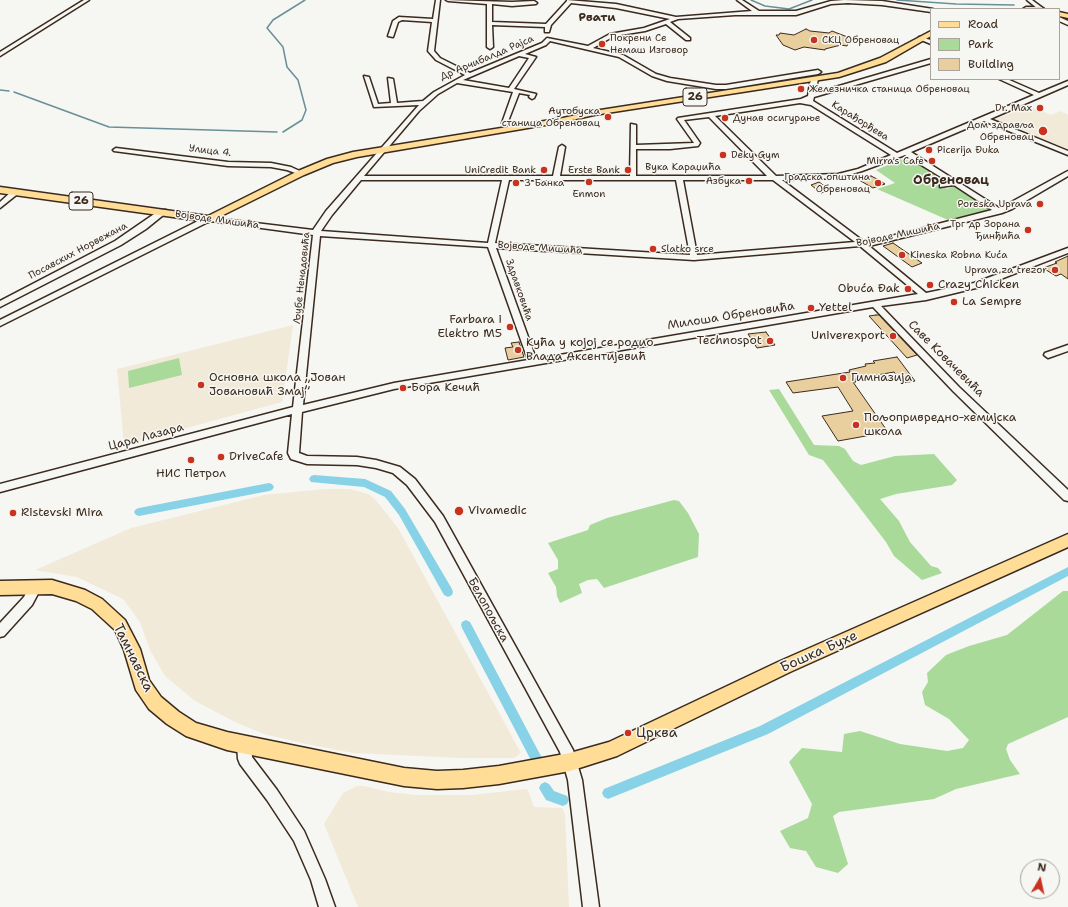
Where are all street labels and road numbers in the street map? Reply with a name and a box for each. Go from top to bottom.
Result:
street label: Др Арчибалда Рајса [438,33,536,83]
road number: 26 [683,88,707,106]
street label: Карађорђева [829,99,891,143]
street label: Улица 4. [188,142,232,160]
street label: Вука Караџића [645,161,721,173]
road number: 26 [69,192,93,210]
street label: Војводе Мишића [174,208,260,232]
street label: Посавских Норвежана [27,220,129,282]
street label: Војводе Мишића [855,220,941,250]
street label: Љубе Ненадовића [291,231,313,325]
street label: Војводе Мишића [497,239,583,257]
street label: Здравковића [503,257,535,323]
street label: Милоша Обреновића [666,299,796,333]
street label: Саве Ковачевића [905,318,987,400]
street label: Цара Лазара [107,420,185,454]
street label: Белопољска [464,575,512,645]
street label: Тамнавска [109,621,157,695]
street label: Бошка Бухе [778,627,860,677]

